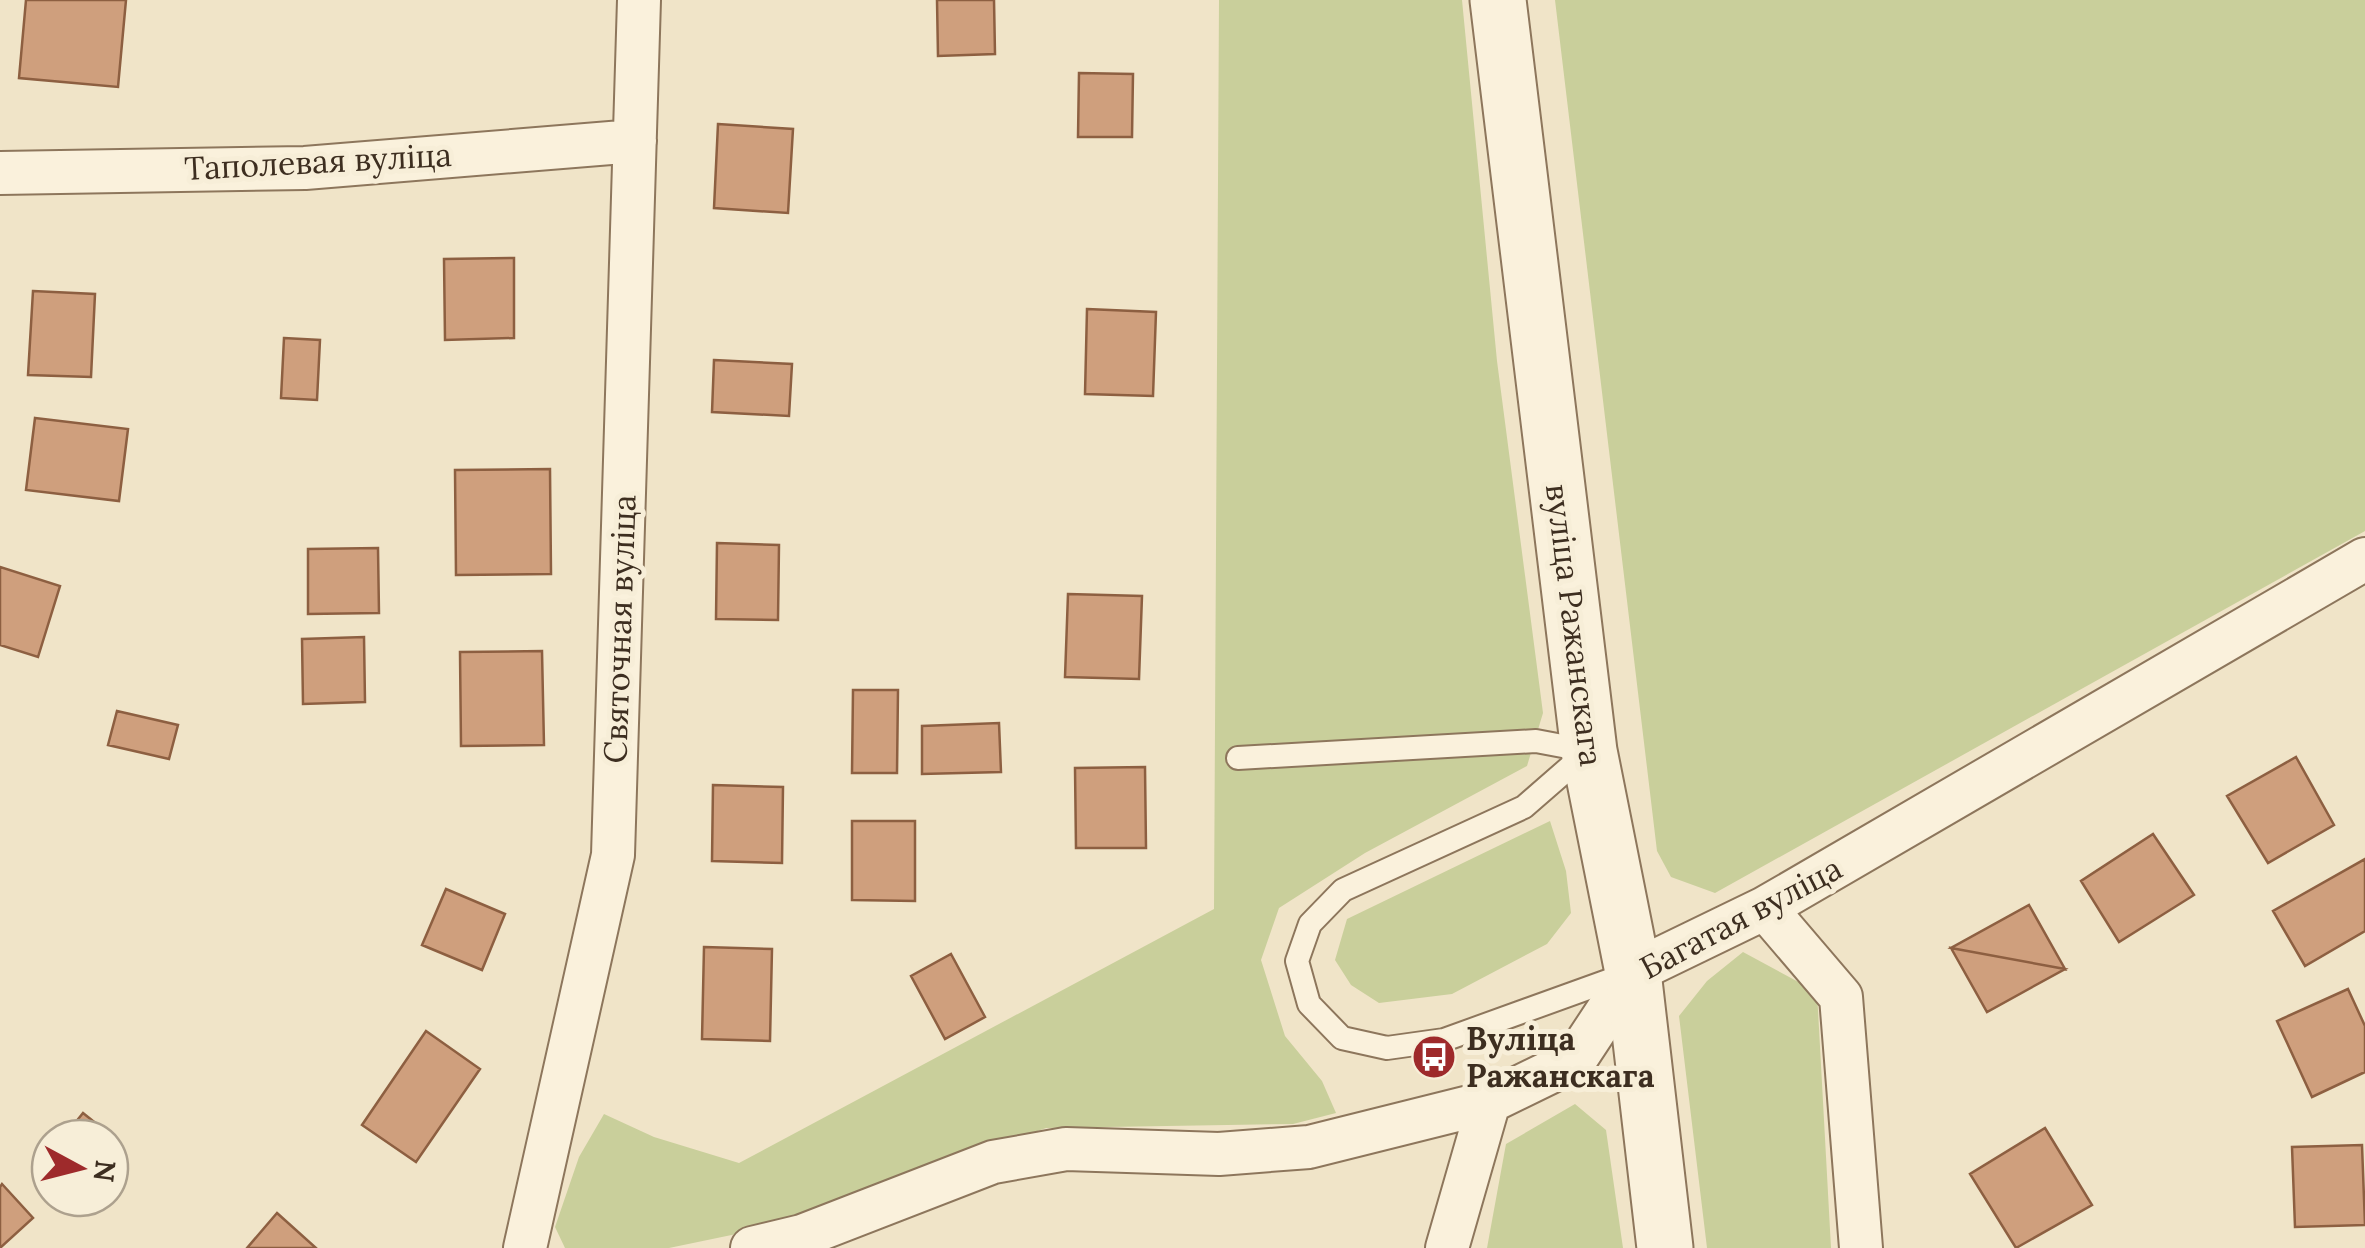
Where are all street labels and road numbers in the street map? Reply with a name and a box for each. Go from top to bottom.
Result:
street label: Таполевая вуліца [183,134,453,189]
street label: вуліца Ражанскага [1537,481,1612,769]
street label: Святочная вуліца [594,494,645,764]
street label: Багатая вуліца [1633,847,1849,988]

